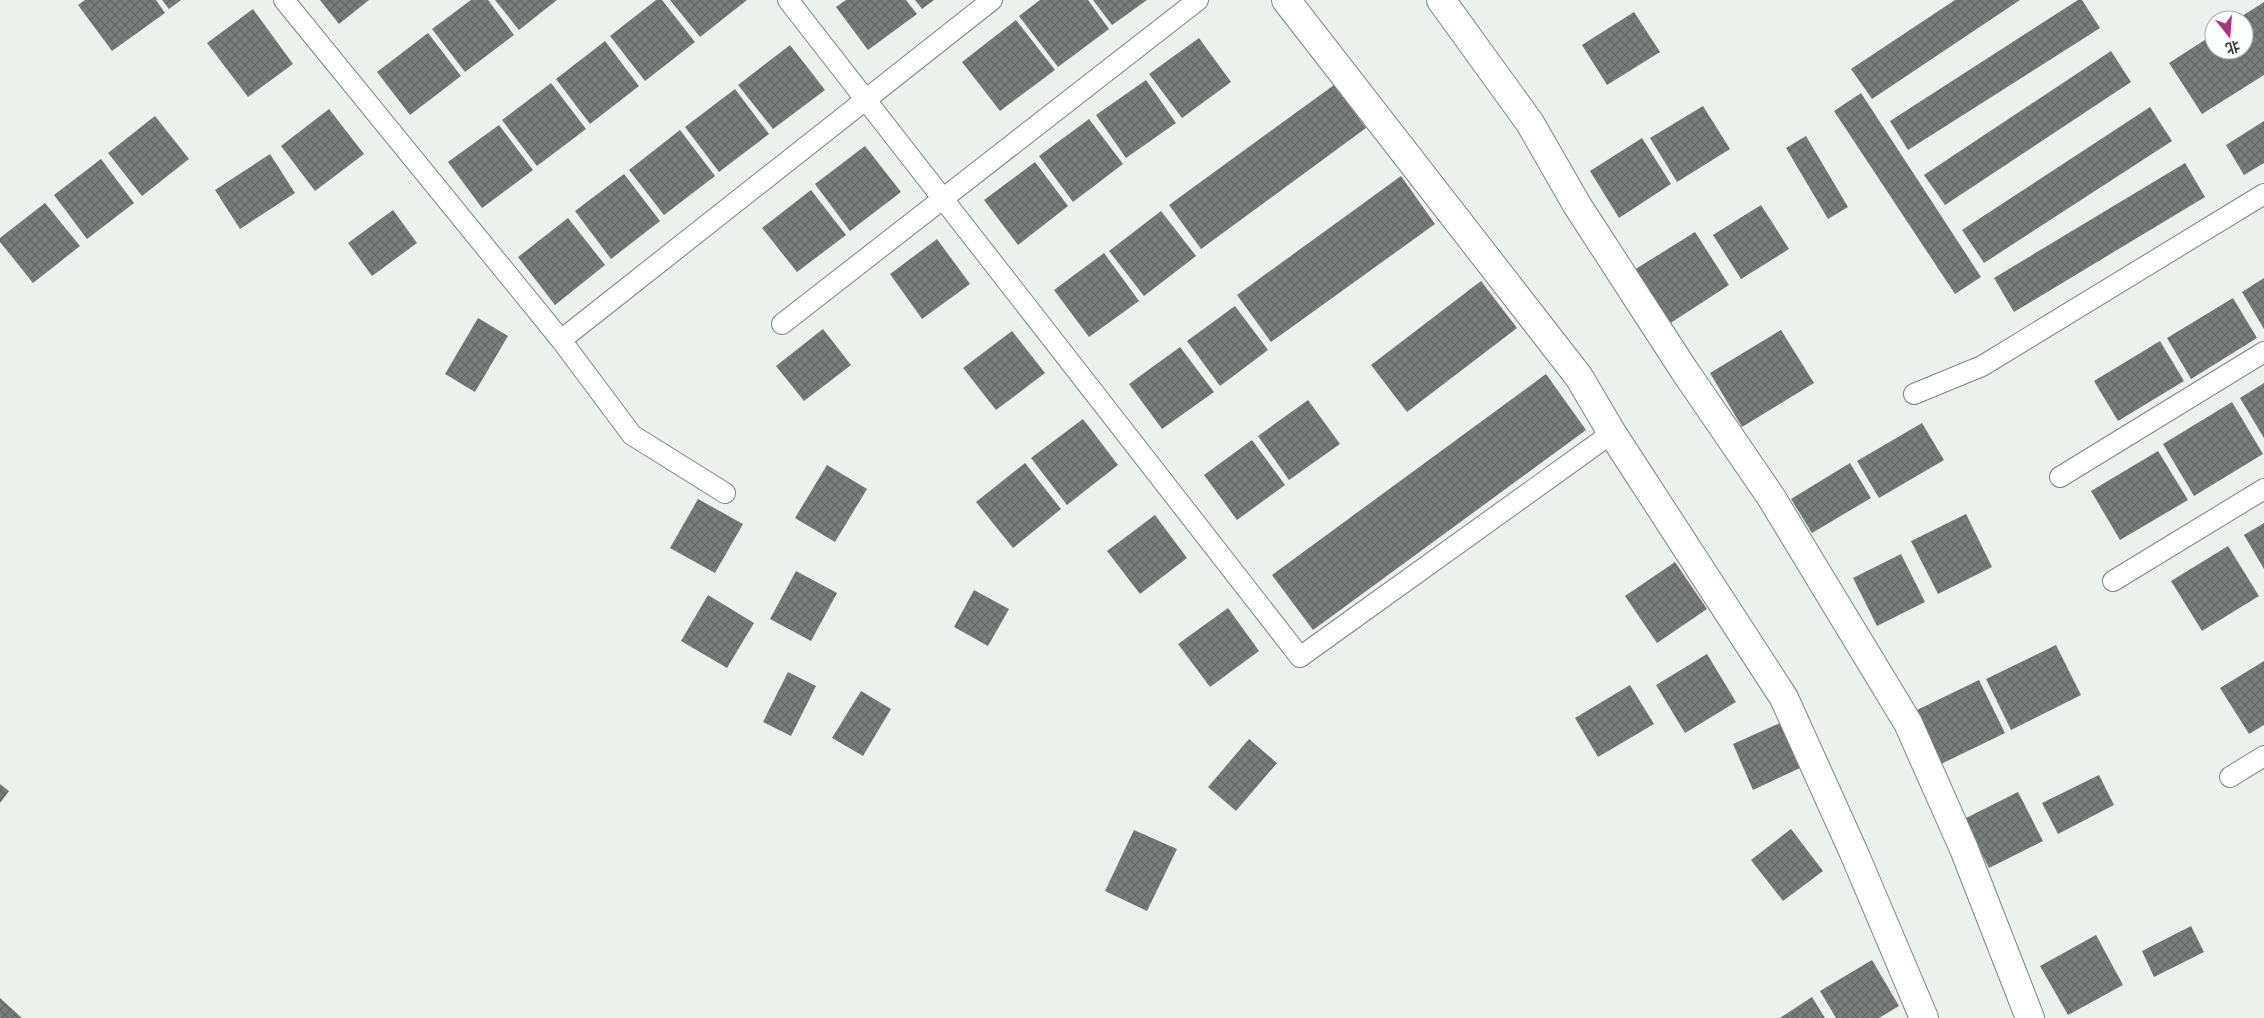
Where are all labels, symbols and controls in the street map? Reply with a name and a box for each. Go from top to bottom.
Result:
north arrow [2204,10,2254,60]
text: 北 [2224,38,2242,58]

